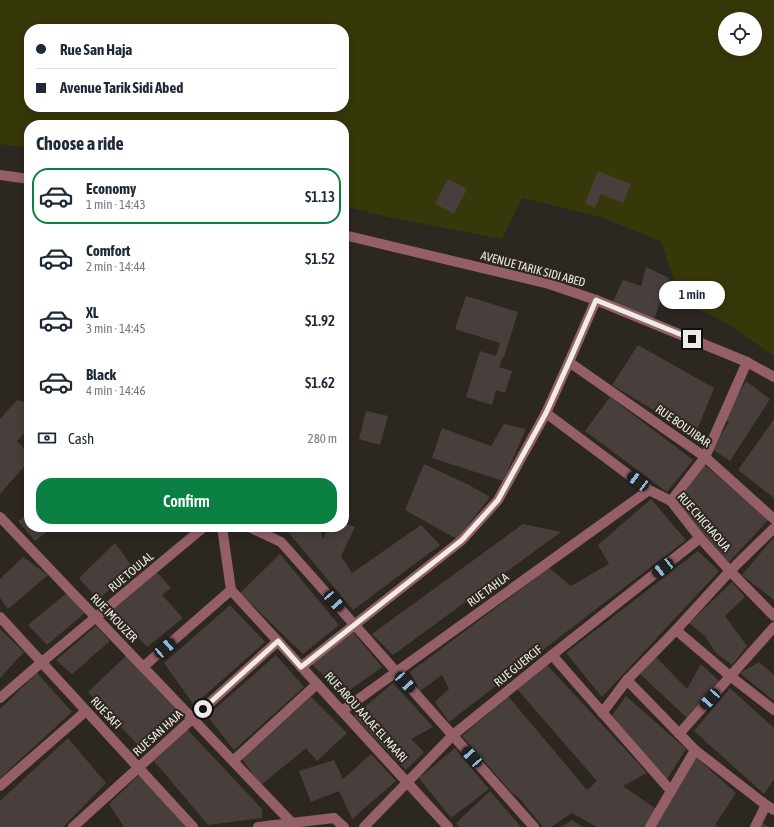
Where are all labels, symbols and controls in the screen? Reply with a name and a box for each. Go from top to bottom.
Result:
map controls [718,12,762,56]
button: locate [718,12,762,56]
text: Rue San Haja [60,41,132,58]
text: Avenue Tarik Sidi Abed [60,79,183,96]
text: Choose a ride [36,133,124,154]
icon: car [38,178,74,214]
text: Economy [86,180,136,197]
text: $1.13 [305,188,335,205]
text: 1 min · 14:43 [86,197,146,212]
icon: car [38,240,74,276]
text: Comfort [86,242,130,259]
street label: AVENUE TARIK SIDI ABED [479,248,587,290]
text: $1.52 [305,250,335,267]
text: 2 min · 14:44 [86,259,146,274]
callout: 1 min [659,281,725,309]
text: 1 min [679,287,705,302]
icon: car [38,302,74,338]
text: XL [86,304,99,321]
text: $1.92 [305,312,335,329]
text: 3 min · 14:45 [86,321,146,336]
route end [683,330,701,348]
icon: car [38,364,74,400]
text: Black [86,366,116,383]
text: $1.62 [305,374,335,391]
text: 4 min · 14:46 [86,383,146,398]
street label: RUE BOUJIBAR [653,402,713,450]
icon: cash [36,427,58,449]
text: Cash [68,430,94,447]
text: 280 m [308,431,337,446]
car [625,469,651,493]
button: Confirm [36,478,337,524]
street label: RUE CHICHAOUA [675,490,733,554]
street label: RUE TOULAL [106,549,156,595]
car [650,556,676,580]
street label: RUE TAHLA [464,570,512,610]
car [322,588,346,614]
street label: RUE IMOUZER [88,591,140,645]
car [152,636,178,660]
street label: RUE GUERCIF [491,642,545,690]
street label: RUE ABOU AALAE EL MAARI [322,669,410,765]
car [393,669,417,695]
car [698,686,722,712]
street label: RUE SAFI [88,694,124,732]
route start [194,700,212,718]
street label: RUE SAN HAJA [130,707,186,759]
car [460,744,484,770]

